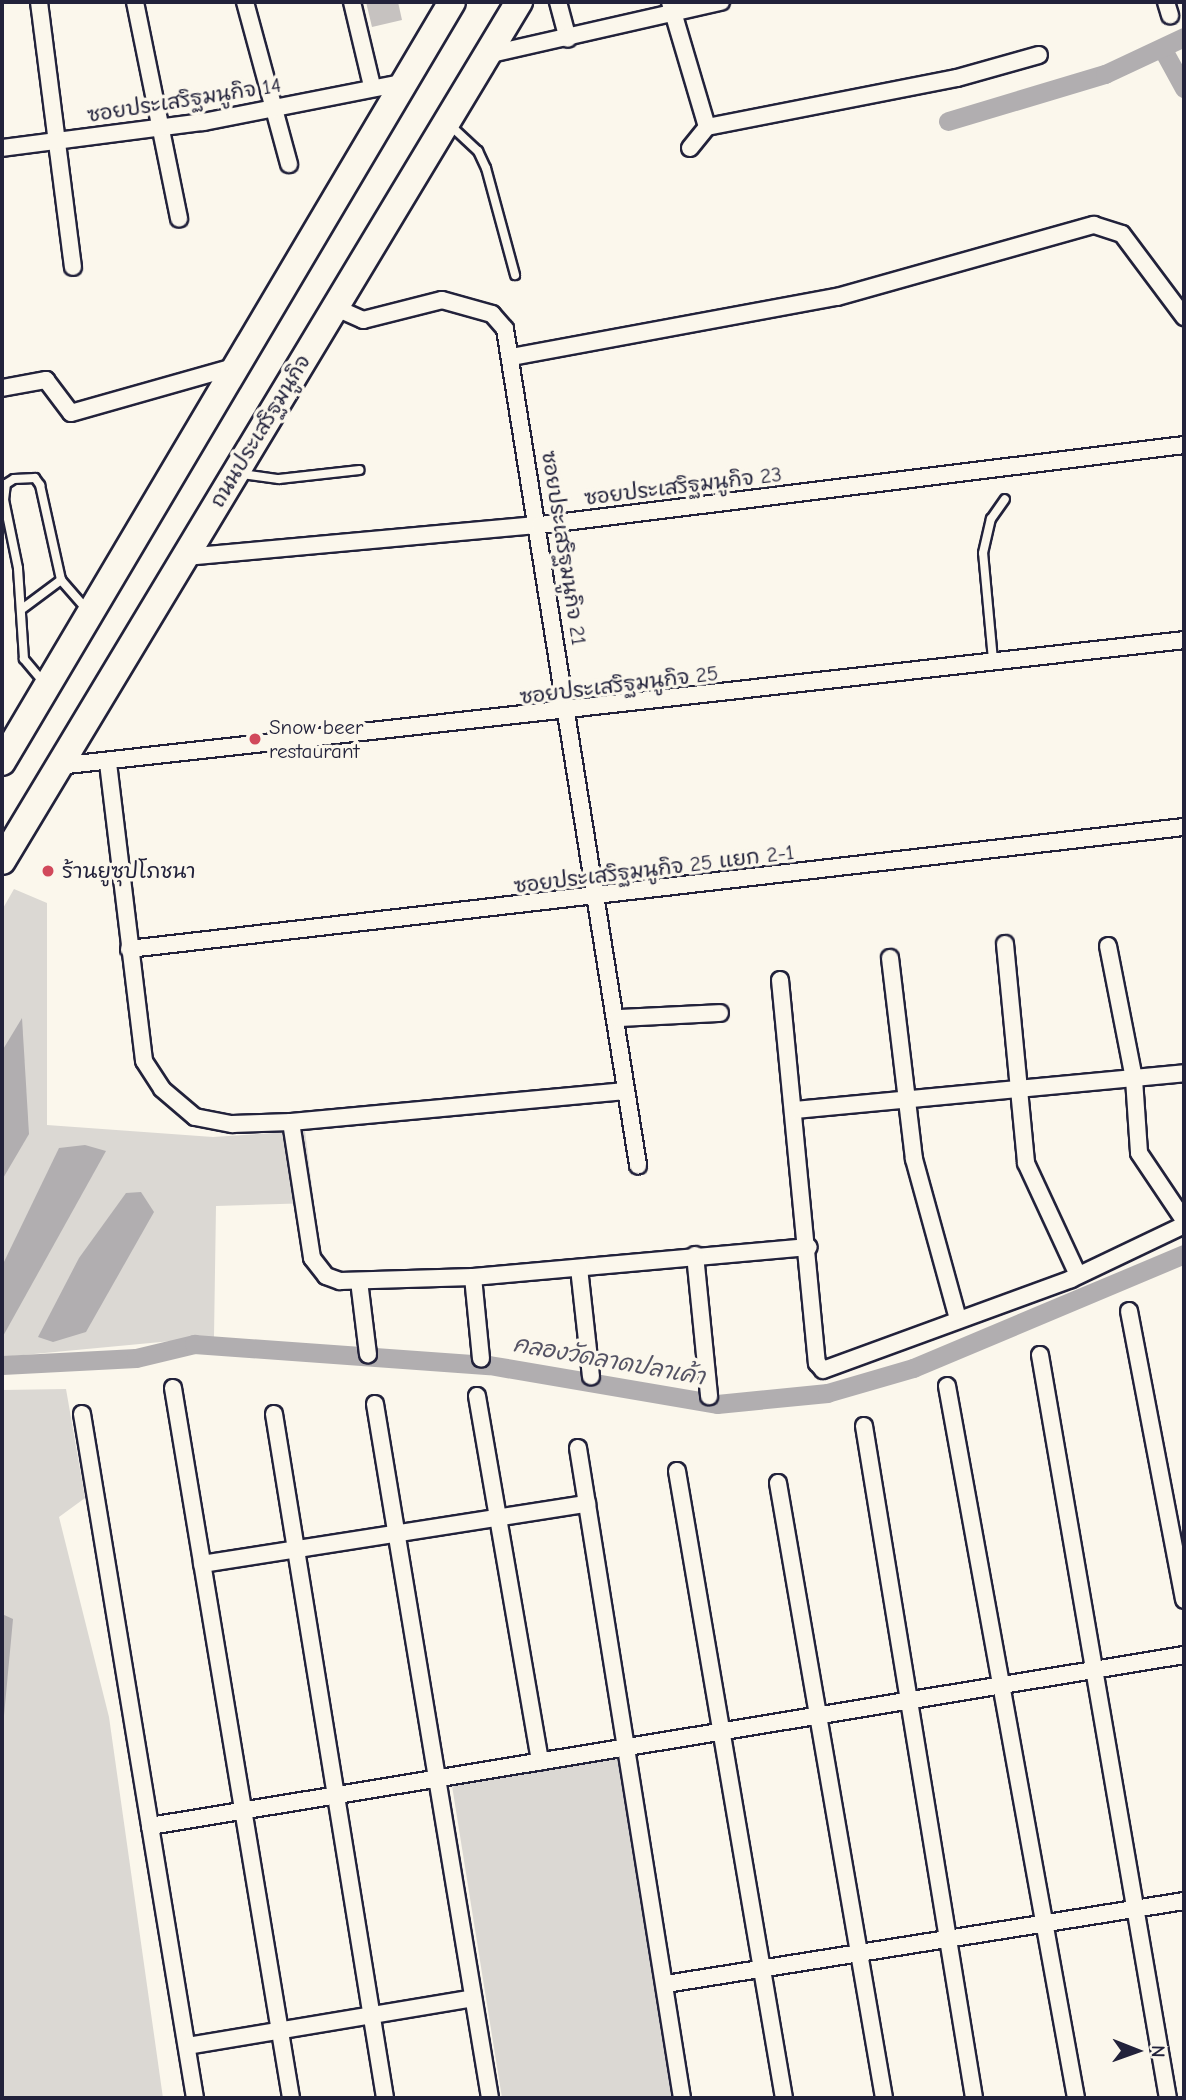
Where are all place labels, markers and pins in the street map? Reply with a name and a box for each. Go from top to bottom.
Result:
place label: Snow beer restaurant [269,714,363,764]
marker: Snow beer restaurant [247,731,263,747]
place label: ร้านยูซุปโภชนา [62,858,195,884]
marker: ร้านยูซุปโภชนา [40,863,56,879]

